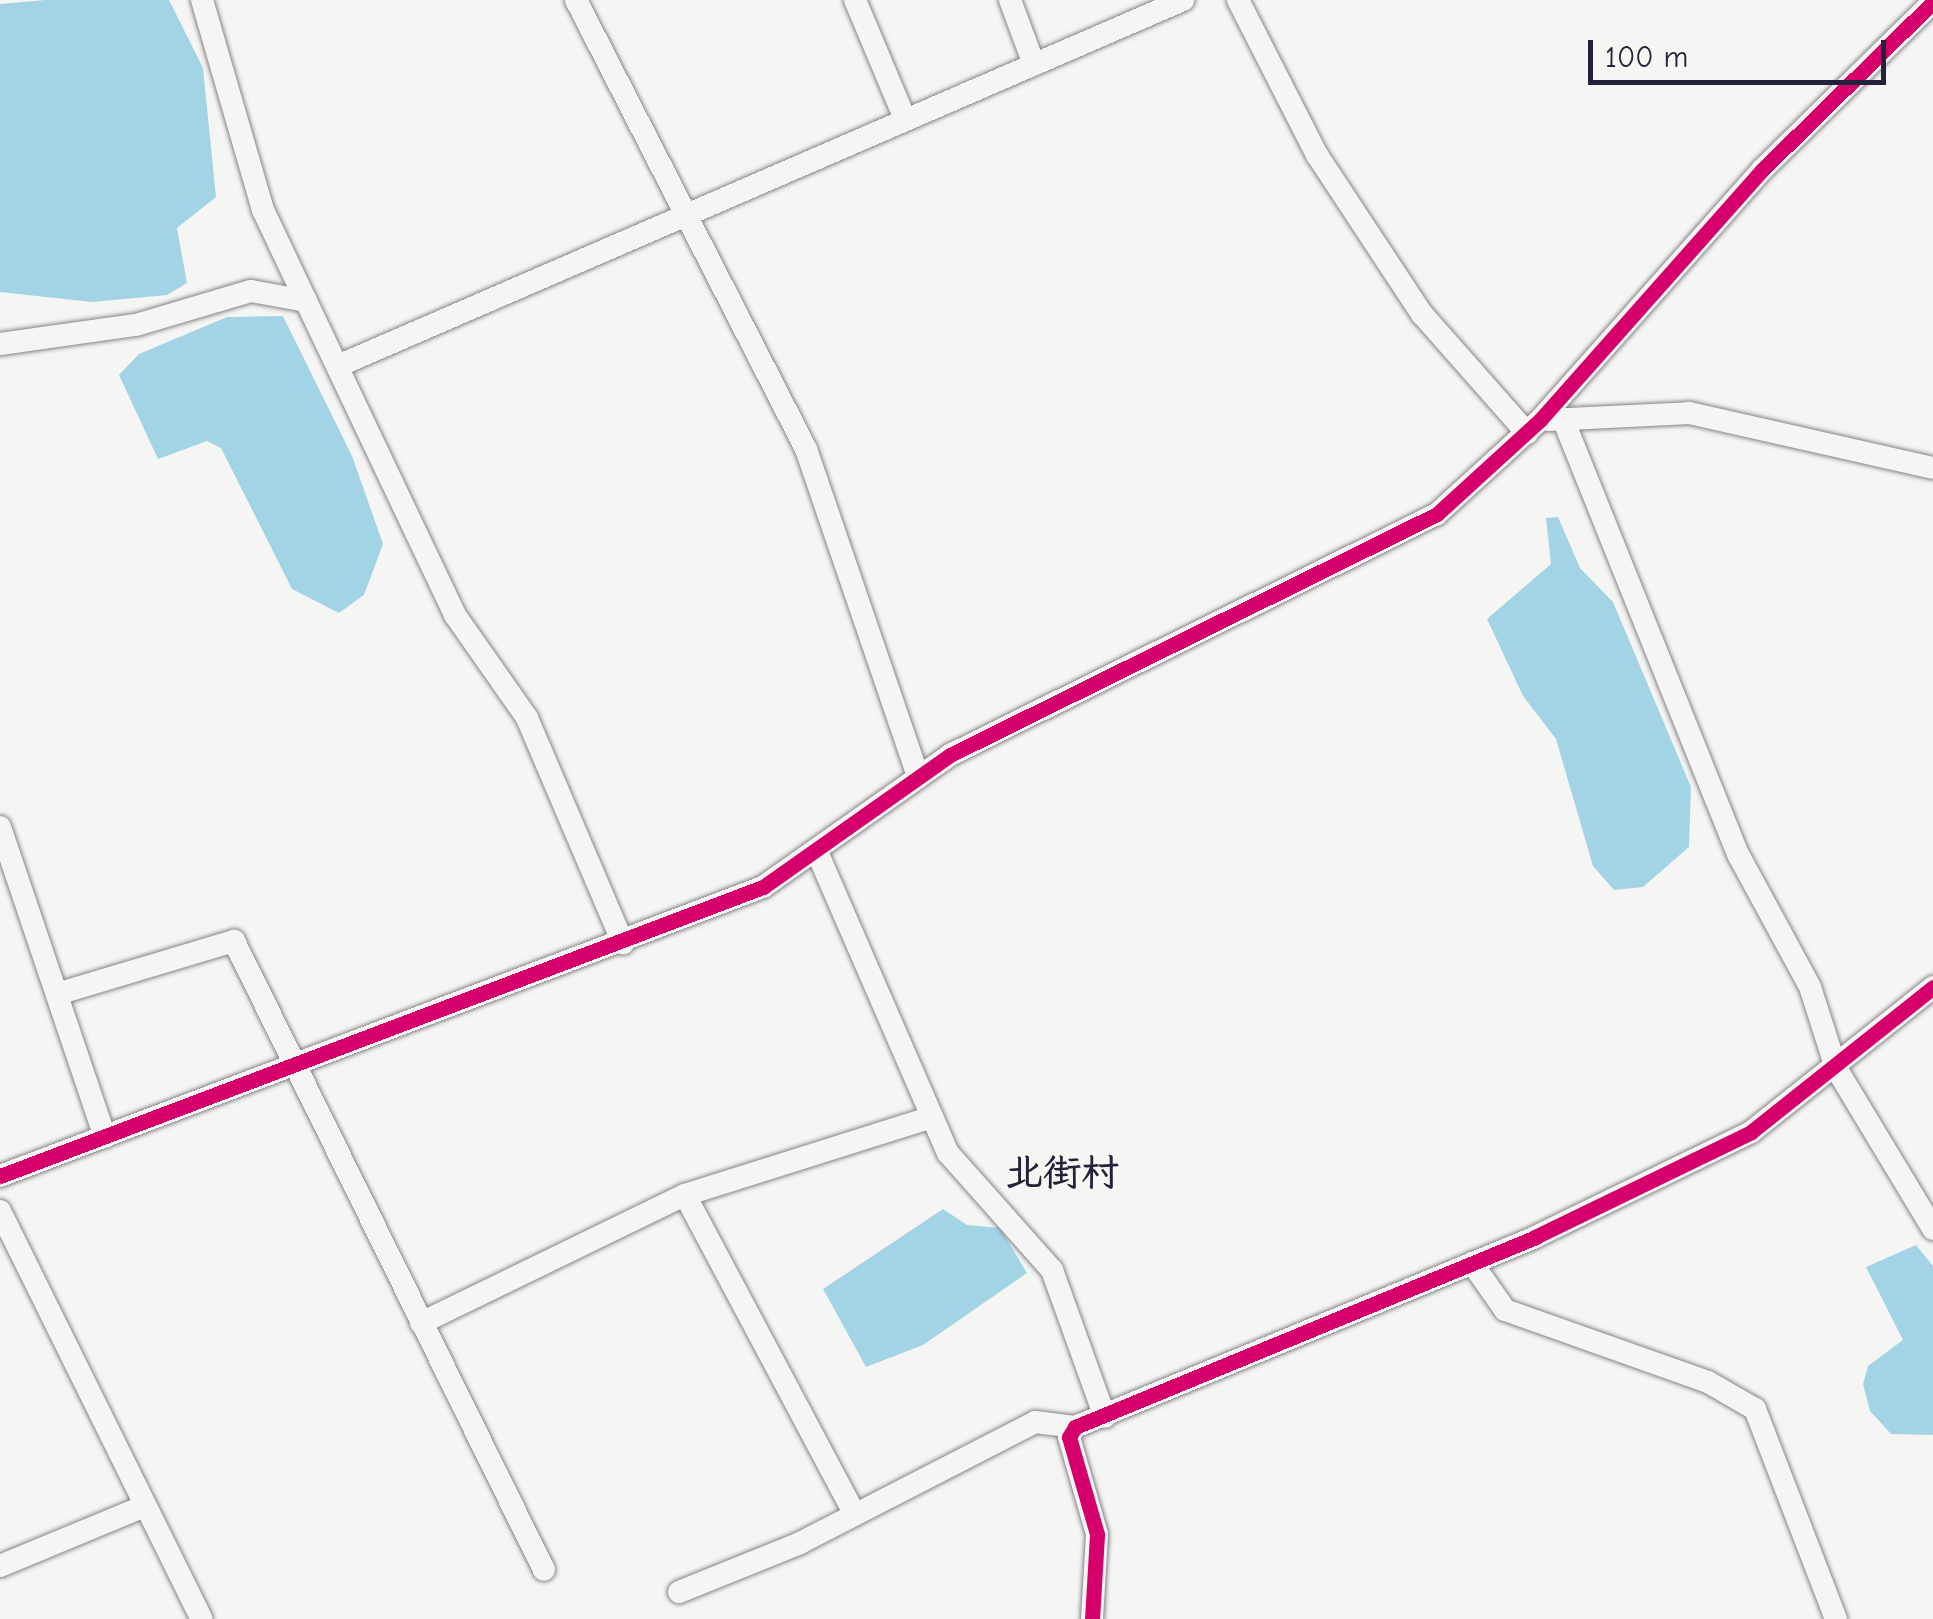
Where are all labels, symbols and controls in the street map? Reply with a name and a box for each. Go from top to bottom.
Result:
scale bar [1593,20,1890,82]
text: 100 m [1605,40,1688,75]
district label: 北街村 [1005,1151,1119,1197]

